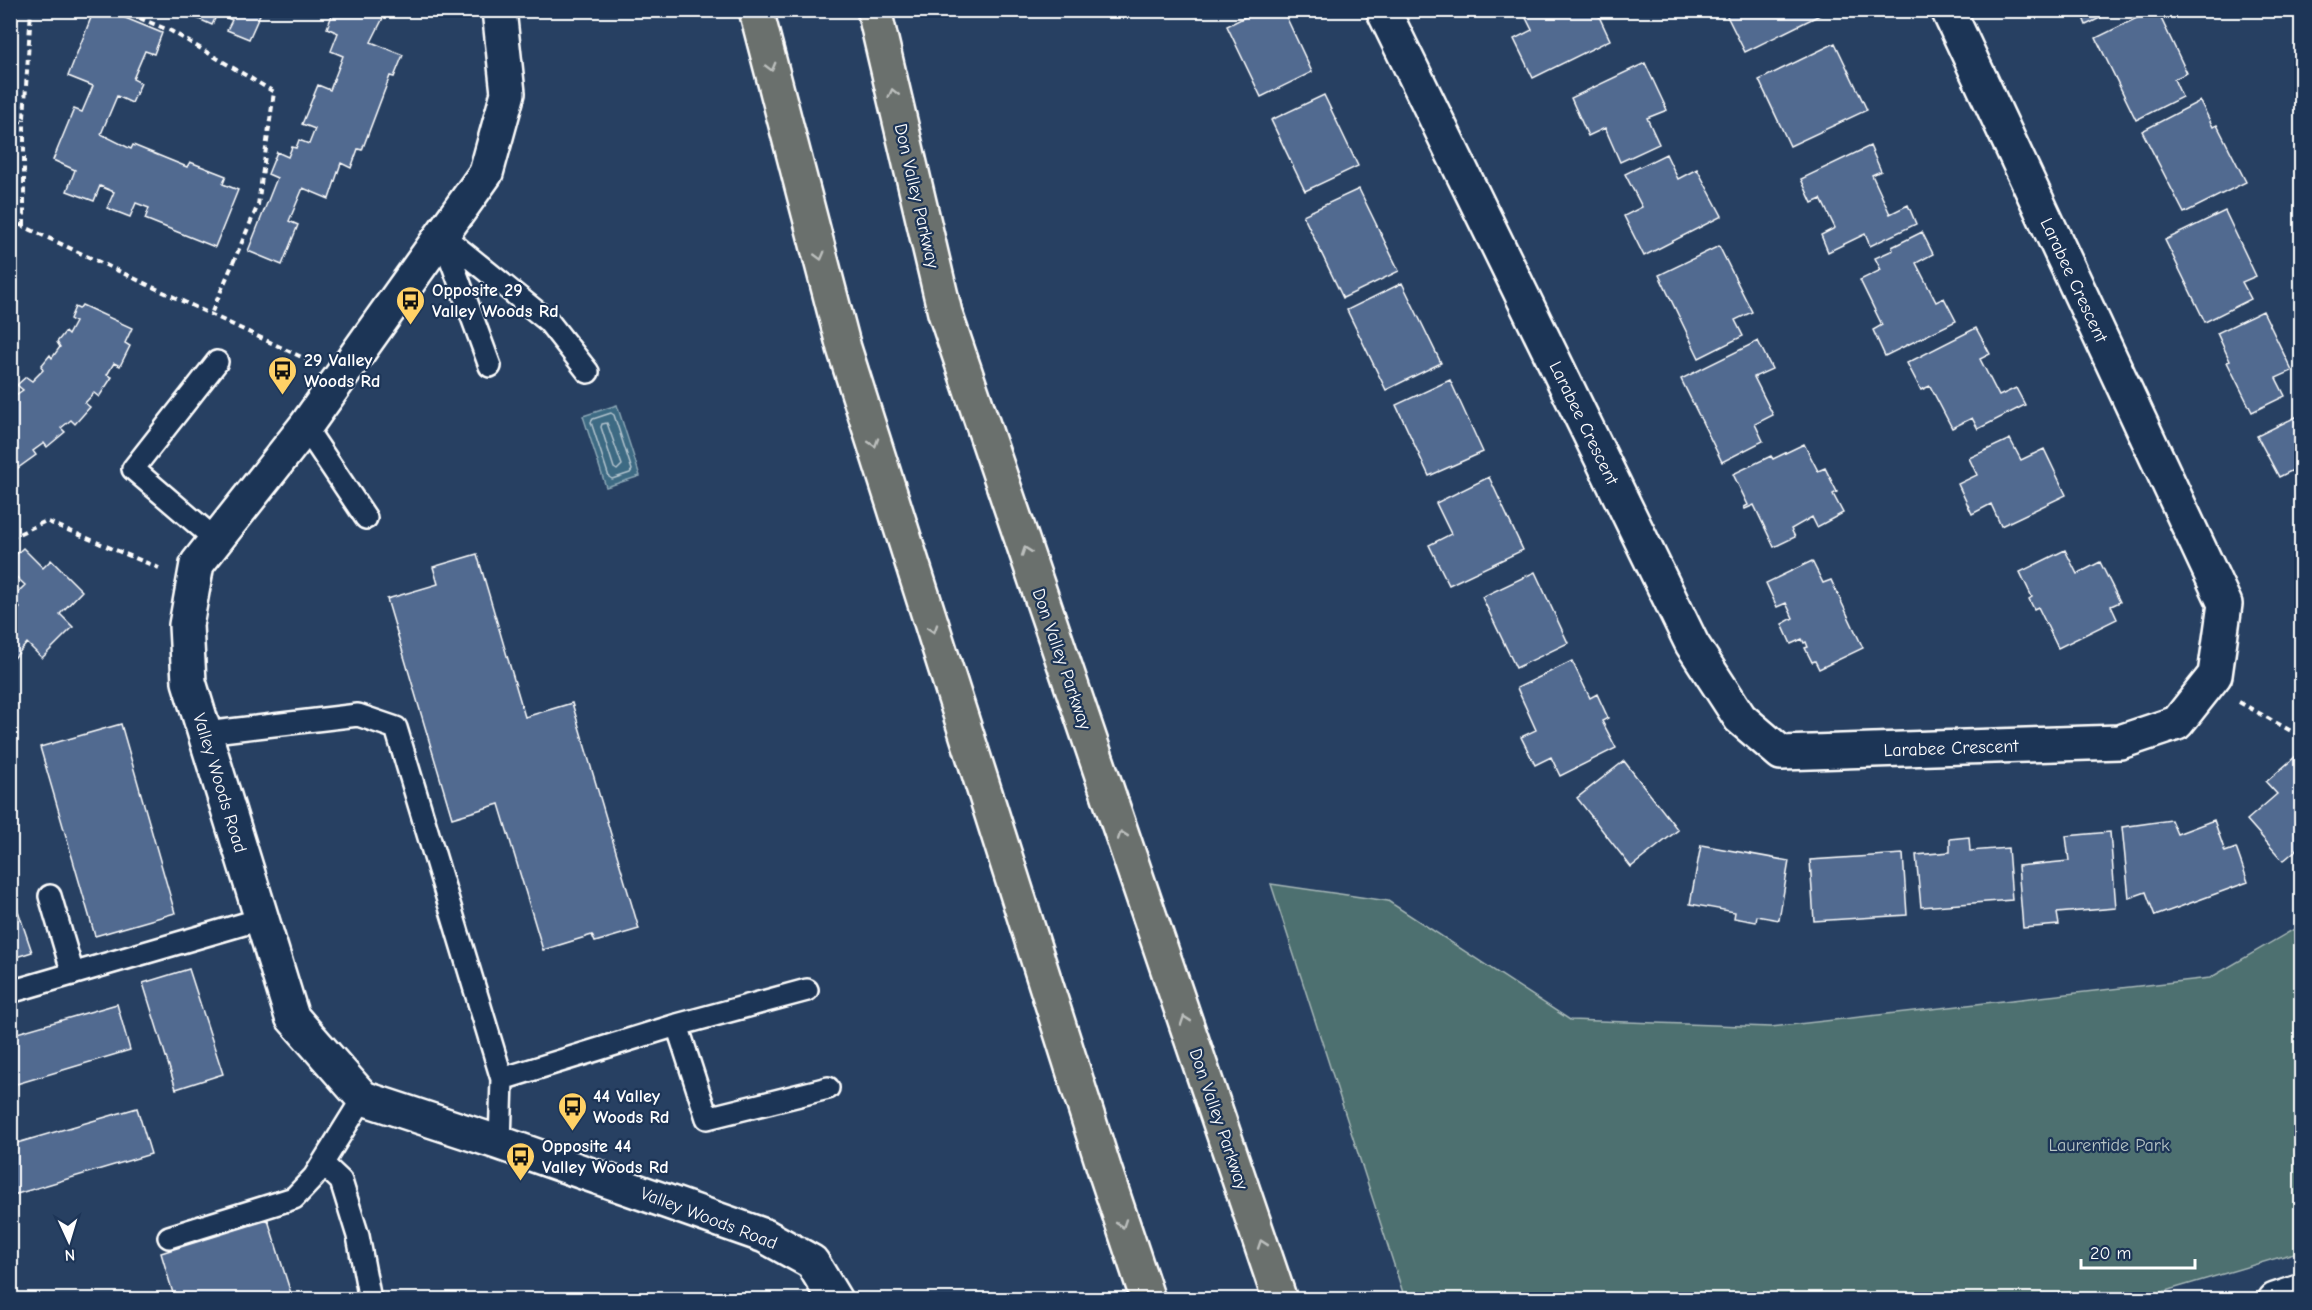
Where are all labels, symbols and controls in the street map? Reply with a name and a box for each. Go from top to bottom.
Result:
one-way arrow [764,61,776,72]
one-way arrow [888,88,901,98]
street label: Don Valley Parkway [890,122,944,271]
street label: Larabee Crescent [2036,215,2112,347]
one-way arrow [813,250,825,261]
place label: Opposite 29 Valley Woods Rd [432,280,559,322]
bus stop icon: Opposite 29 Valley Woods Rd [395,284,427,326]
place label: 29 Valley Woods Rd [304,350,380,392]
bus stop icon: 29 Valley Woods Rd [267,354,299,396]
street label: Larabee Crescent [1545,358,1623,489]
one-way arrow [867,437,879,448]
one-way arrow [1020,546,1033,557]
street label: Don Valley Parkway [1028,586,1096,733]
one-way arrow [926,623,938,634]
street label: Valley Woods Road [188,711,251,855]
street label: Larabee Crescent [1883,736,2020,761]
one-way arrow [1117,830,1130,841]
one-way arrow [1180,1015,1193,1026]
street label: Don Valley Parkway [1185,1046,1253,1193]
place label: 44 Valley Woods Rd [593,1086,669,1128]
bus stop icon: 44 Valley Woods Rd [556,1090,588,1132]
park label: Laurentide Park [2048,1135,2170,1156]
place label: Opposite 44 Valley Woods Rd [542,1136,669,1178]
bus stop icon: Opposite 44 Valley Woods Rd [505,1140,537,1182]
street label: Valley Woods Road [638,1183,780,1254]
north arrow [39,1211,99,1271]
one-way arrow [1115,1218,1128,1229]
scale bar [2081,1232,2195,1270]
one-way arrow [1256,1239,1269,1250]
text: 20 m [2090,1243,2131,1264]
text: N [64,1246,76,1264]

